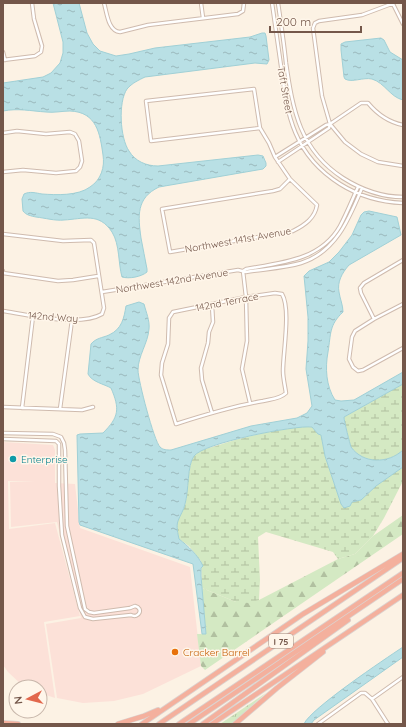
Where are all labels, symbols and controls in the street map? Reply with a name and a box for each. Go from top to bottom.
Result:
scale bar [270,8,361,34]
text: 200 m [276,14,311,29]
street label: Taft Street [274,65,296,115]
street label: Northwest 141st Avenue [184,224,292,256]
street label: Northwest 142nd Avenue [115,266,229,296]
street label: 142nd Terrace [194,289,260,314]
street label: 142nd Way [27,309,79,325]
place label: Enterprise [21,453,68,466]
marker: Enterprise [8,454,18,464]
road number: I 75 [269,634,293,648]
place label: Cracker Barrel [183,646,250,659]
marker: Cracker Barrel [170,647,180,657]
north arrow [8,679,48,719]
text: N [11,695,26,705]

